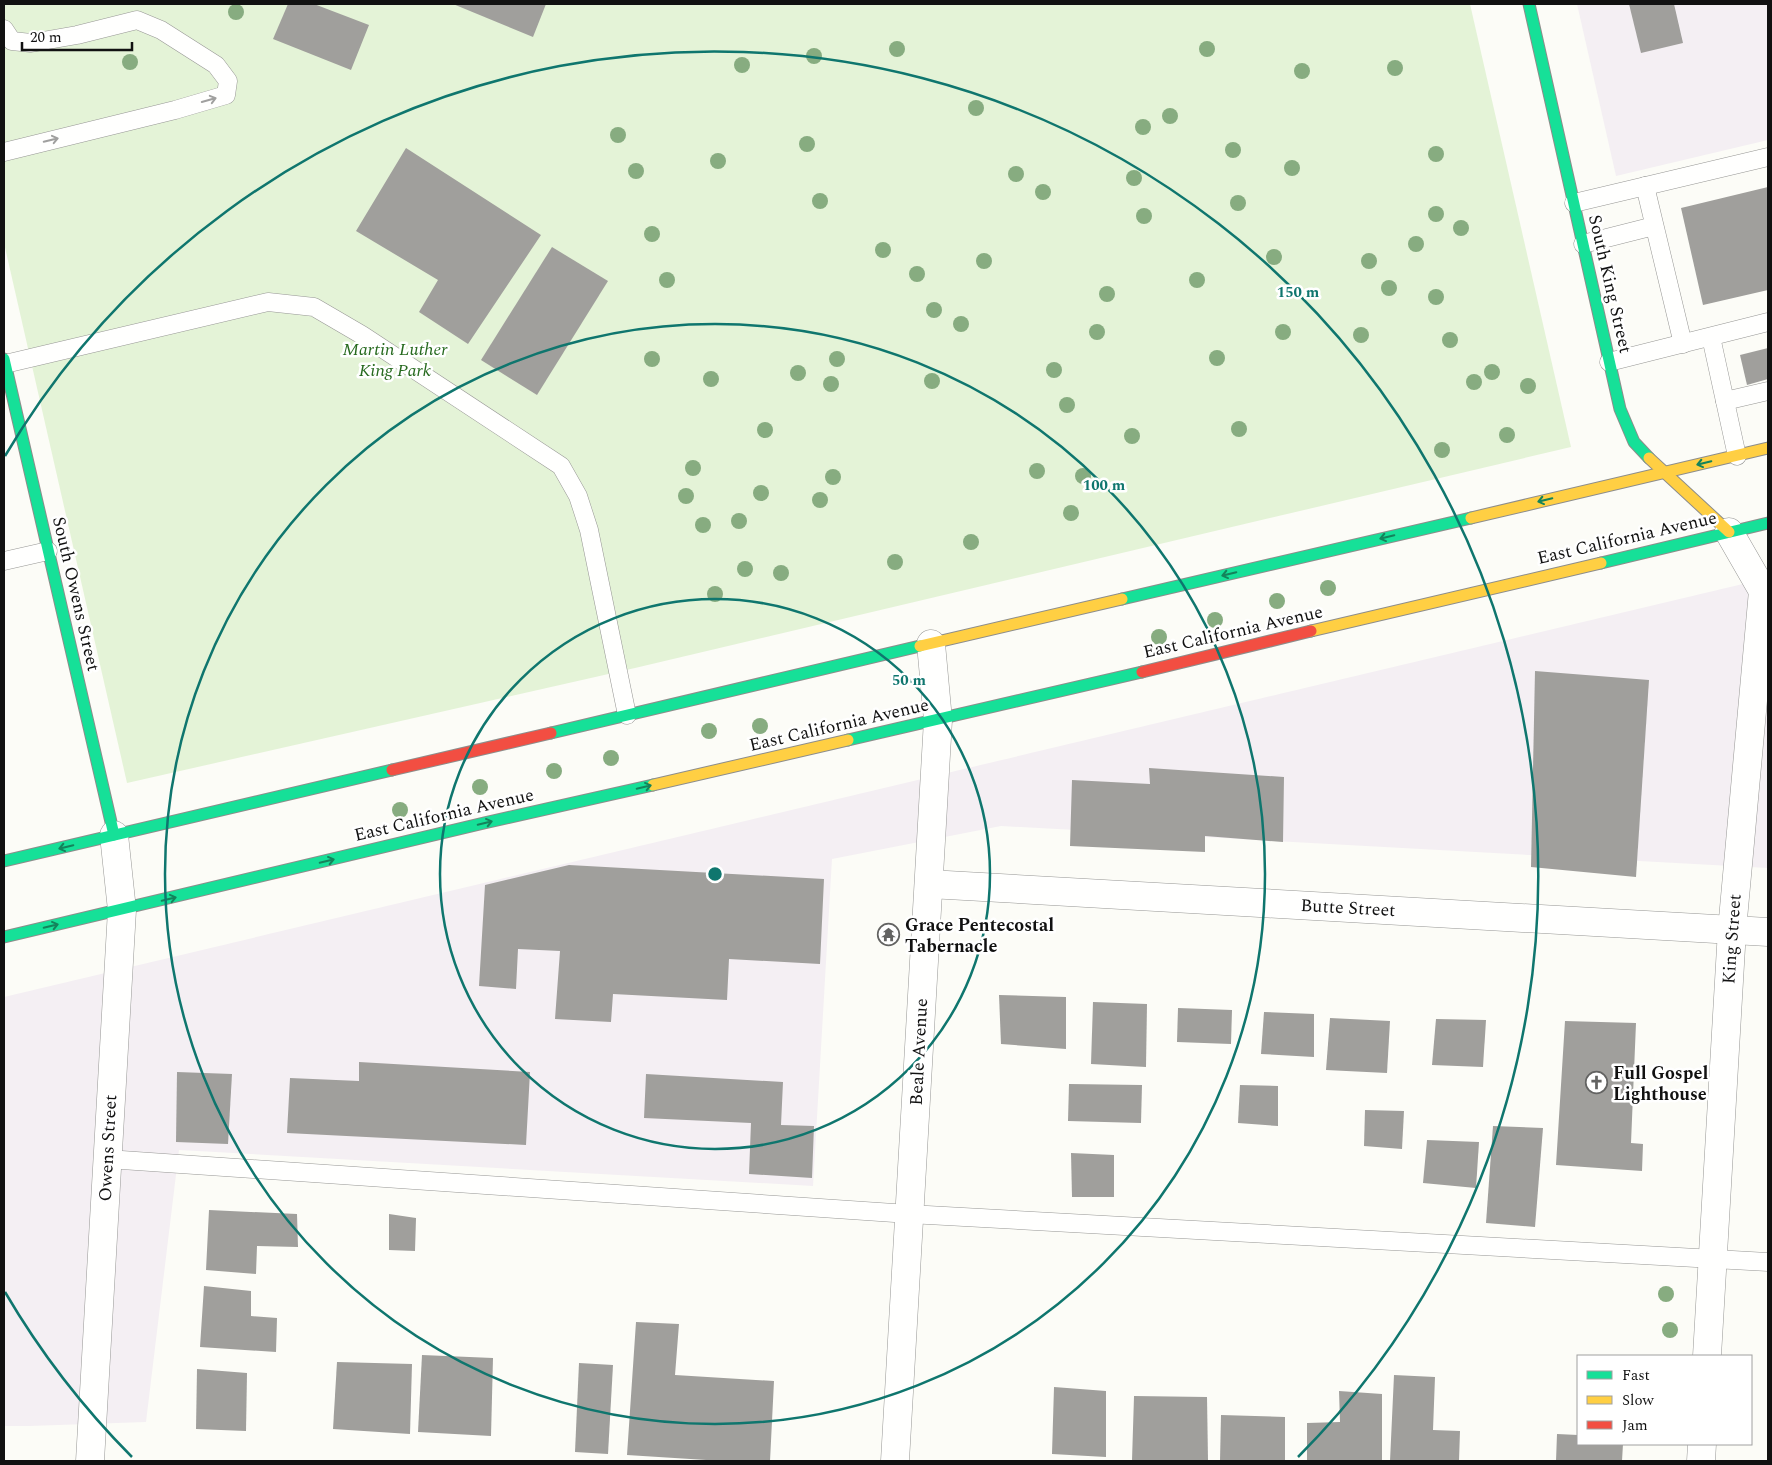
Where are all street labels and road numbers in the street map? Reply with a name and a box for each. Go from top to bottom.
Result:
street label: South King Street [1581,212,1639,356]
street label: East California Avenue [1535,504,1719,572]
street label: South Owens Street [45,514,107,674]
street label: East California Avenue [1141,598,1325,666]
street label: East California Avenue [747,691,931,759]
street label: East California Avenue [352,781,536,849]
street label: Butte Street [1300,892,1396,924]
street label: King Street [1715,893,1749,985]
street label: Beale Avenue [903,998,935,1106]
street label: Owens Street [92,1094,124,1202]

